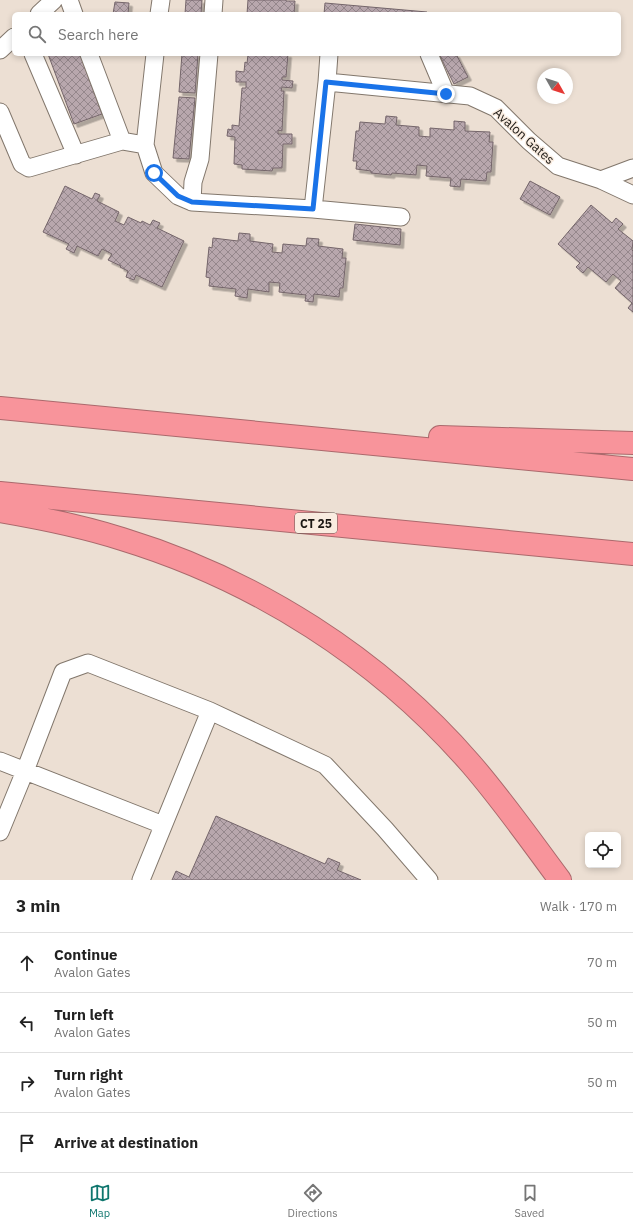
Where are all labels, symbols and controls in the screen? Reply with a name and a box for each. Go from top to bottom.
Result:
search box [12,12,621,56]
icon: search [26,23,48,45]
text: Search here [58,25,138,44]
north arrow [537,68,573,104]
route end [437,85,455,103]
street label: Avalon Gates [490,104,558,168]
route start [145,164,163,182]
road number: CT 25 [295,513,337,533]
map controls [585,832,621,868]
button: locate [585,832,621,868]
text: 3 min [16,895,60,917]
text: Walk · 170 m [540,898,617,915]
text: Continue [54,945,118,964]
icon: ahead [16,952,38,974]
text: 70 m [587,954,617,971]
text: Avalon Gates [54,964,131,981]
text: Turn left [54,1005,114,1024]
icon: left [16,1012,38,1034]
text: 50 m [587,1014,617,1031]
text: Avalon Gates [54,1024,131,1041]
text: Turn right [54,1065,123,1084]
icon: right [16,1072,38,1094]
text: 50 m [587,1074,617,1091]
text: Avalon Gates [54,1084,131,1101]
icon: arrive [16,1132,38,1154]
text: Arrive at destination [54,1133,198,1152]
tab: Map [89,1182,111,1220]
tab: Directions [288,1182,338,1220]
tab: Saved [515,1182,544,1220]

